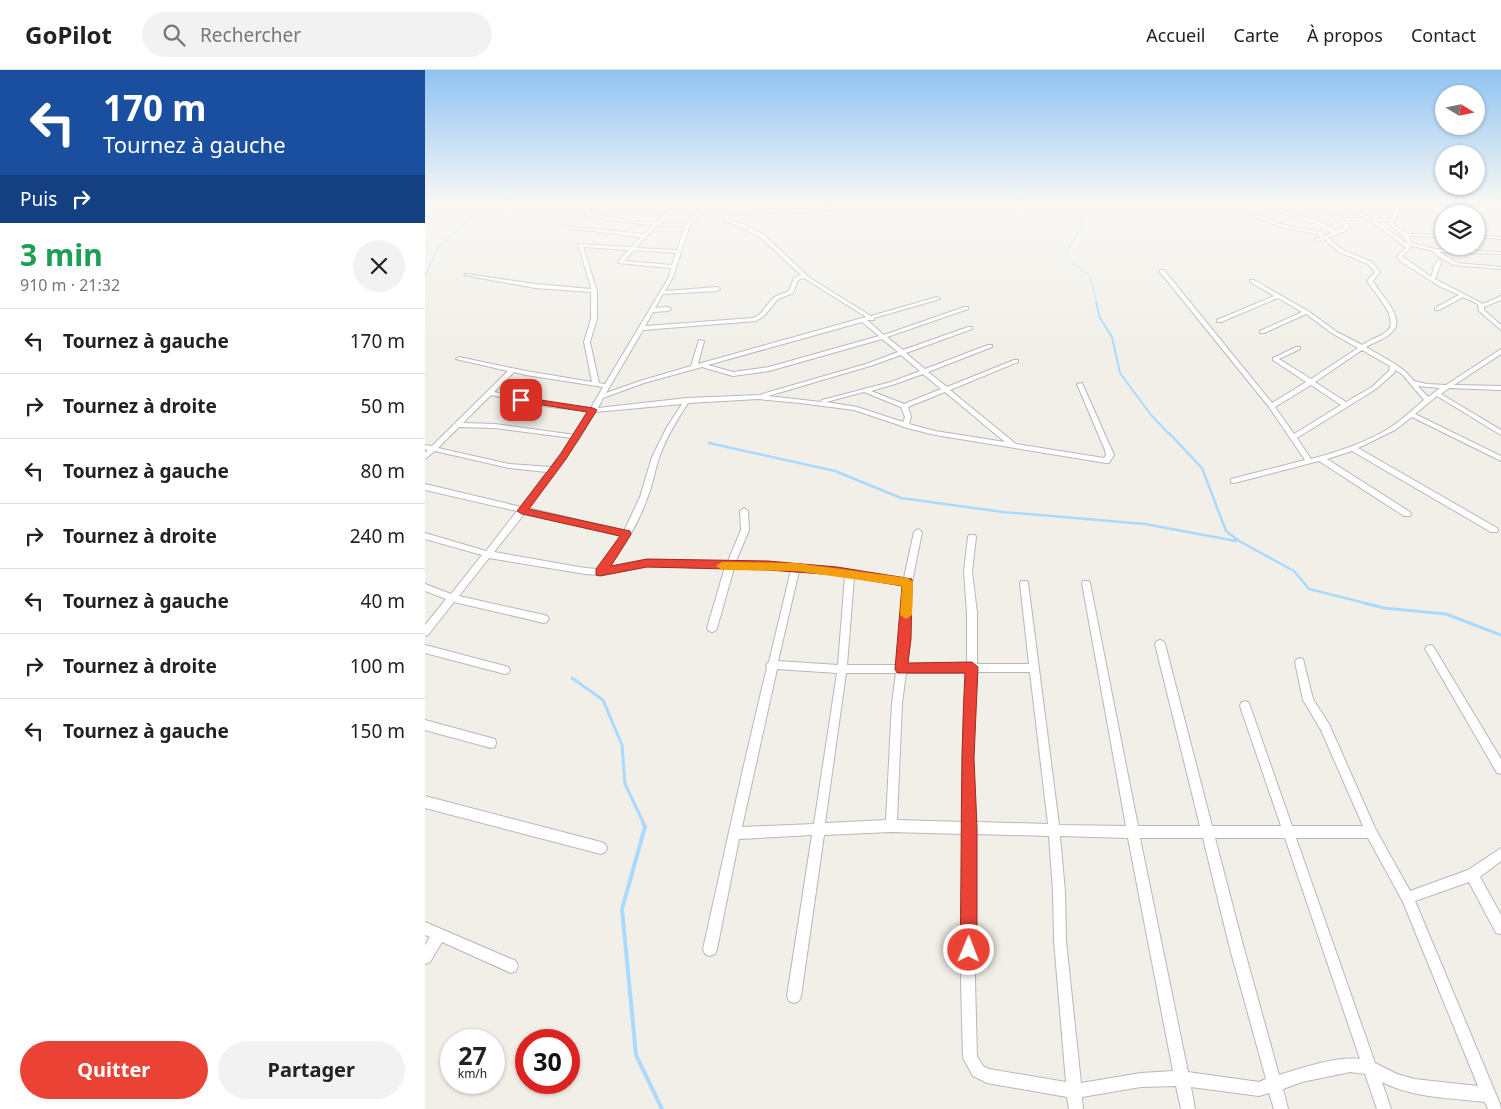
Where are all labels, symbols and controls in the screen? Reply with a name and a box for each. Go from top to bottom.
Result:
search box [142,12,492,57]
text: GoPilot [25,18,112,51]
icon: search [160,21,188,49]
text: Rechercher [200,22,301,48]
text: Accueil [1146,23,1206,47]
text: Carte [1234,23,1279,47]
text: À propos [1307,23,1383,47]
text: Contact [1411,23,1476,47]
text: 170 m [103,84,206,131]
north arrow [1435,85,1485,135]
map controls [1435,85,1485,255]
icon: left [20,90,85,155]
text: Tournez à gauche [103,129,286,159]
button: sound [1435,145,1485,195]
icon: right [67,185,95,213]
text: Puis [20,186,57,212]
button: layers [1435,205,1485,255]
text: 3 min [20,234,103,275]
button: close [353,240,405,292]
text: 910 m · 21:32 [20,274,120,296]
icon: left [20,327,48,355]
text: Tournez à gauche [63,328,229,354]
text: 170 m [350,328,405,354]
pin [500,379,542,421]
icon: arrive [507,386,535,414]
icon: right [20,392,48,420]
text: Tournez à droite [63,393,217,419]
text: 50 m [361,393,405,419]
icon: left [20,457,48,485]
text: Tournez à gauche [63,458,229,484]
text: 80 m [361,458,405,484]
icon: right [20,522,48,550]
text: Tournez à droite [63,523,217,549]
text: 240 m [350,523,405,549]
icon: left [20,587,48,615]
text: Tournez à gauche [63,588,229,614]
text: 40 m [361,588,405,614]
icon: right [20,652,48,680]
text: Tournez à droite [63,653,217,679]
text: 100 m [350,653,405,679]
icon: left [20,717,48,745]
text: Tournez à gauche [63,718,229,744]
text: 150 m [350,718,405,744]
position arrow [942,923,994,975]
speed limit sign: 30 [515,1029,580,1094]
text: 27 [458,1038,487,1072]
button: Quitter [20,1041,208,1099]
button: Partager [218,1041,405,1099]
text: km/h [458,1065,487,1082]

